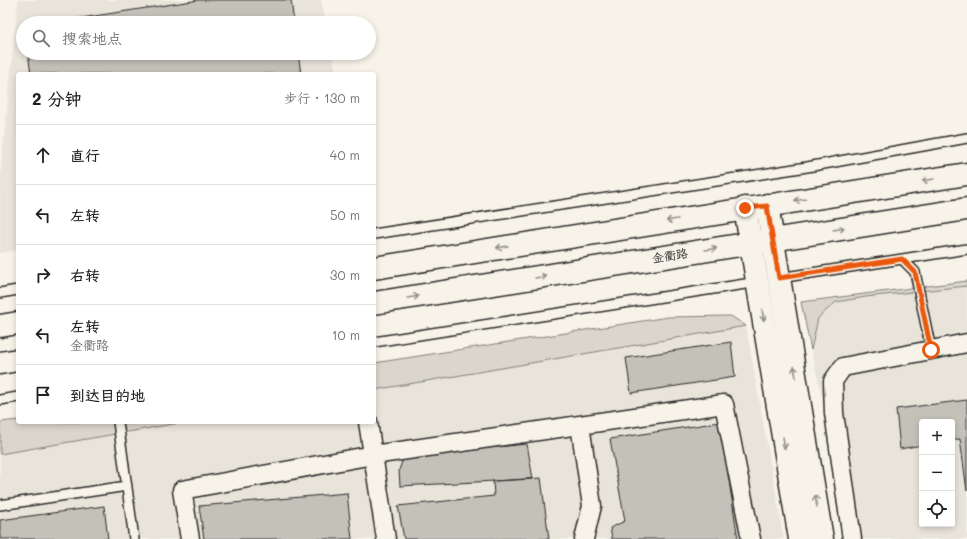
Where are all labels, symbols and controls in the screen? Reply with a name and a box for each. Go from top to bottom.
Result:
search box [16,16,376,60]
icon: search [30,27,52,49]
text: 搜索地点 [62,28,122,48]
text: 2 分钟 [32,87,82,109]
text: 步行 · 130 m [284,89,360,106]
icon: ahead [32,144,54,166]
text: 直行 [70,145,100,165]
text: 40 m [330,146,360,163]
one-way arrow [922,176,935,184]
one-way arrow [794,196,807,204]
route end [736,199,754,217]
icon: left [32,204,54,226]
text: 左转 [70,205,100,225]
text: 50 m [330,206,360,223]
one-way arrow [665,216,678,224]
one-way arrow [832,225,845,233]
one-way arrow [496,243,509,251]
street label: 金衢路 [651,244,689,266]
one-way arrow [704,245,717,253]
icon: right [32,264,54,286]
text: 右转 [70,265,100,285]
text: 30 m [330,266,360,283]
one-way arrow [534,273,547,281]
one-way arrow [406,293,419,301]
one-way arrow [759,308,767,321]
text: 左转 [70,316,100,336]
icon: left [32,324,54,346]
text: 10 m [332,326,360,343]
text: 金衢路 [70,336,109,353]
route start [922,341,940,359]
one-way arrow [791,366,799,379]
icon: arrive [32,384,54,406]
text: 到达目的地 [70,385,145,405]
map controls [919,419,955,527]
button: + [919,419,955,455]
one-way arrow [780,437,788,450]
button: − [919,455,955,491]
button: locate [919,491,955,527]
one-way arrow [812,494,820,507]

